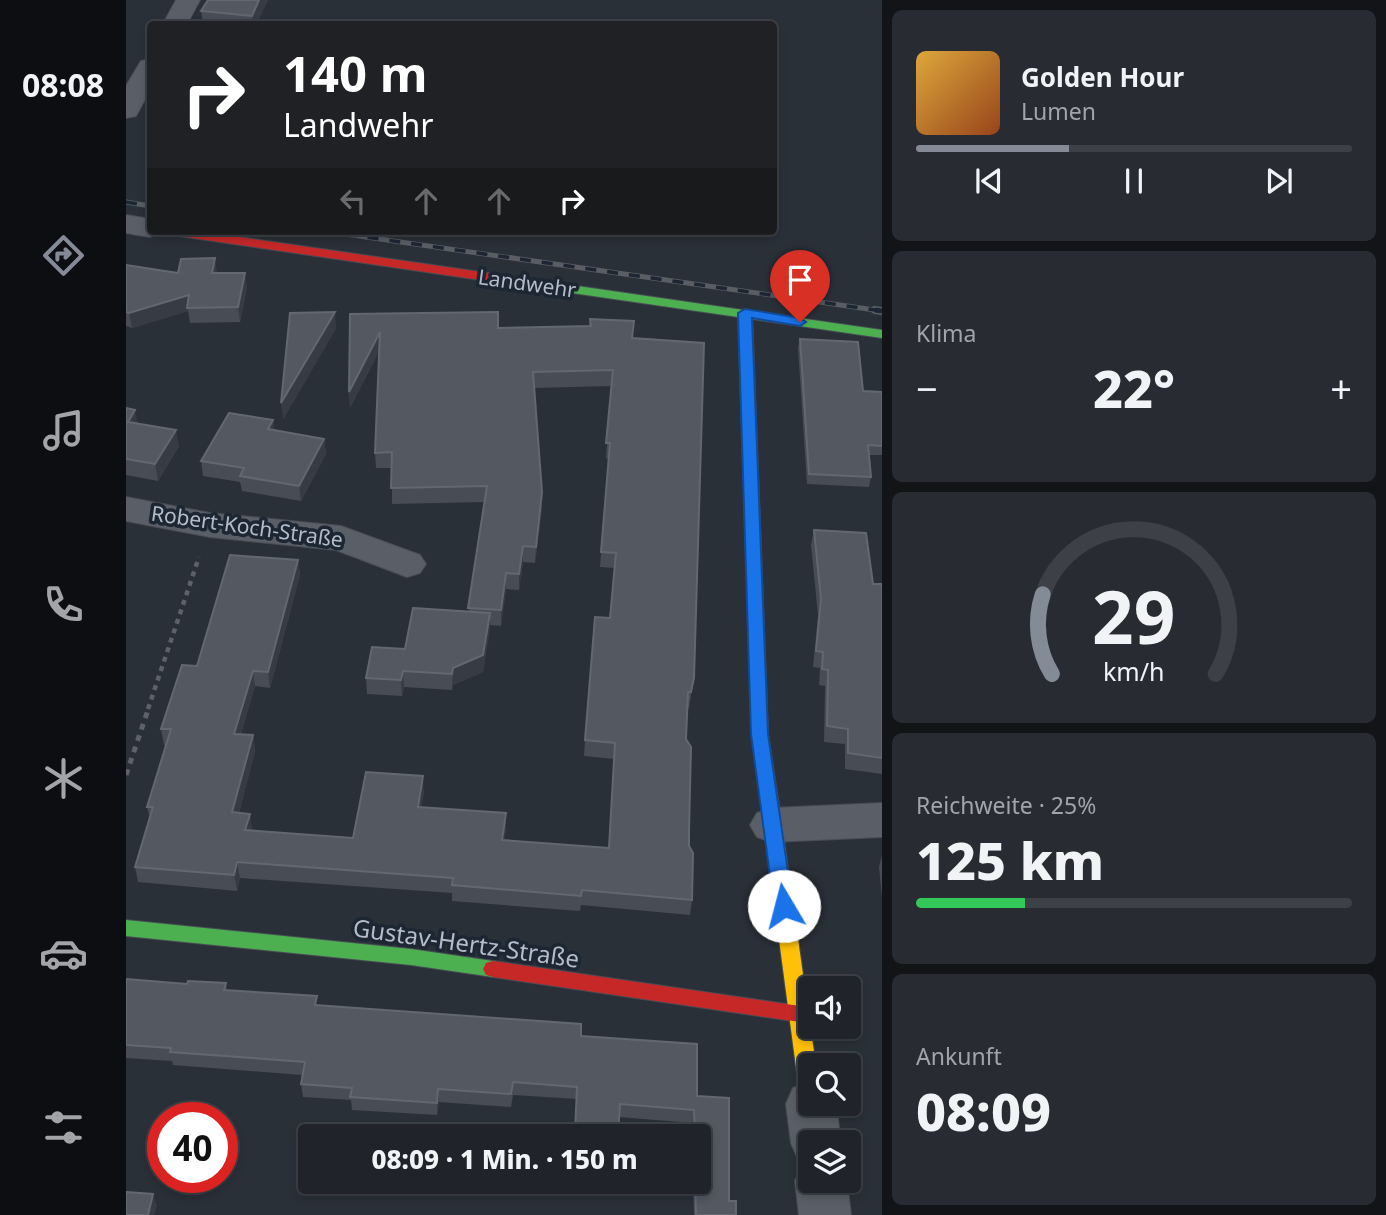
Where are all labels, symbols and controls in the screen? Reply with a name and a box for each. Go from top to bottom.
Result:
text: 140 m [283,40,428,106]
icon: right [168,49,259,140]
text: Golden Hour [1021,59,1184,95]
text: 08:08 [22,63,104,106]
text: Lumen [1021,95,1096,127]
text: Landwehr [283,103,433,146]
icon: previous [970,162,1008,200]
icon: pause [1115,162,1153,200]
icon: next [1260,162,1298,200]
icon: left [334,182,372,220]
icon: ahead [407,182,445,220]
icon: ahead [480,182,518,220]
icon: right [553,182,591,220]
icon: directions [39,231,88,280]
pin [770,250,830,322]
icon: arrive [781,261,819,299]
street label: Landwehr [476,262,578,304]
text: Klima [916,317,977,349]
text: 22° [1093,352,1175,423]
text: − [916,362,938,414]
text: + [1330,362,1352,414]
icon: music [39,406,88,455]
street label: Robert-Koch-Straße [149,499,345,553]
text: 29 [1092,566,1176,665]
icon: phone [39,580,88,629]
text: km/h [1103,653,1165,687]
icon: climate [39,754,88,803]
text: Reichweite · 25% [916,789,1096,821]
text: 125 km [916,824,1104,895]
position arrow [747,869,821,943]
street label: Gustav-Hertz-Straße [351,910,581,975]
icon: car [39,929,88,978]
map controls [798,976,861,1193]
button: sound [798,976,861,1039]
text: Ankunft [916,1040,1002,1072]
button: search [798,1053,861,1116]
text: 08:09 [916,1075,1051,1146]
speed limit sign: 40 [147,1102,238,1193]
icon: filters [39,1103,88,1152]
button: layers [798,1130,861,1193]
text: 08:09 · 1 Min. · 150 m [371,1141,638,1177]

